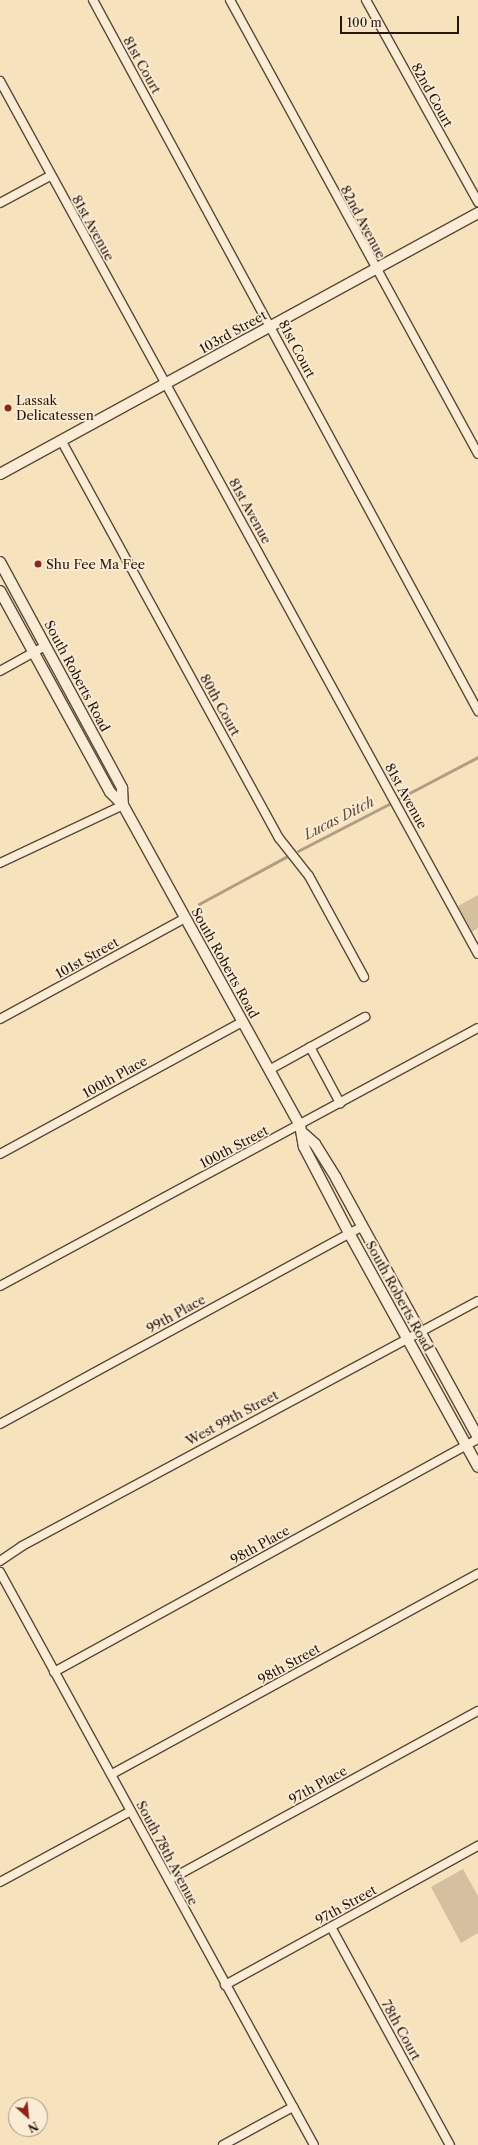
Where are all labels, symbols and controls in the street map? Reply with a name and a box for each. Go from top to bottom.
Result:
scale bar [342,8,461,34]
text: 100 m [347,15,382,30]
street label: 81st Court [120,34,164,96]
street label: 82nd Court [408,60,456,130]
street label: 82nd Avenue [337,183,389,261]
street label: 81st Avenue [68,192,118,264]
street label: 103rd Street [197,307,269,357]
street label: 81st Court [275,318,319,380]
place label: Lassak Delicatessen [16,393,94,424]
marker: Lassak Delicatessen [3,403,13,413]
street label: 81st Avenue [225,475,275,547]
place label: Shu Fee Ma Fee [46,556,145,572]
marker: Shu Fee Ma Fee [33,559,43,569]
street label: South Roberts Road [41,618,113,734]
street label: 80th Court [197,671,243,739]
street label: 81st Avenue [381,760,431,832]
water label: Lucas Ditch [301,793,377,843]
street label: South Roberts Road [188,905,262,1021]
street label: 101st Street [53,934,121,982]
street label: 100th Place [80,1053,150,1101]
street label: 100th Street [197,1123,271,1171]
street label: South Roberts Road [362,1238,436,1354]
street label: 99th Place [144,1291,208,1337]
street label: West 99th Street [183,1387,281,1449]
street label: 98th Place [228,1522,292,1568]
street label: 98th Street [255,1641,323,1687]
street label: 97th Place [286,1763,350,1807]
street label: South 78th Avenue [133,1798,201,1908]
street label: 97th Street [313,1882,379,1928]
street label: 78th Court [378,1997,424,2063]
north arrow [8,2097,48,2137]
text: N [26,2118,40,2135]

